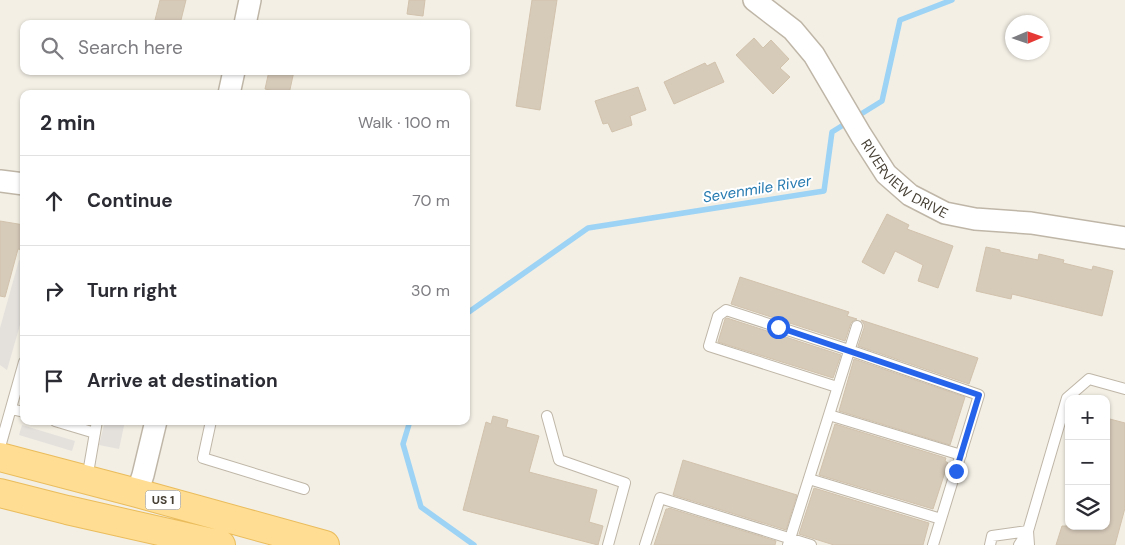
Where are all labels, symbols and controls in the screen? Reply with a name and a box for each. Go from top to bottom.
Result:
north arrow [1005,15,1050,60]
search box [20,20,470,75]
icon: search [38,34,66,62]
text: Search here [78,35,183,60]
text: 2 min [40,109,96,137]
text: Walk · 100 m [358,112,450,133]
street label: RIVERVIEW DRIVE [857,136,951,222]
water label: Sevenmile River [701,170,813,207]
icon: ahead [40,187,68,215]
text: Continue [87,188,173,213]
text: 70 m [412,190,450,211]
icon: right [40,277,68,305]
text: Turn right [87,278,177,303]
text: 30 m [411,280,450,301]
route start [767,316,790,339]
icon: arrive [40,367,68,395]
text: Arrive at destination [87,368,278,393]
map controls [1065,395,1110,530]
button: + [1065,395,1110,440]
button: − [1065,440,1110,485]
route end [945,460,968,483]
button: layers [1065,485,1110,530]
road number: US 1 [146,490,180,510]

